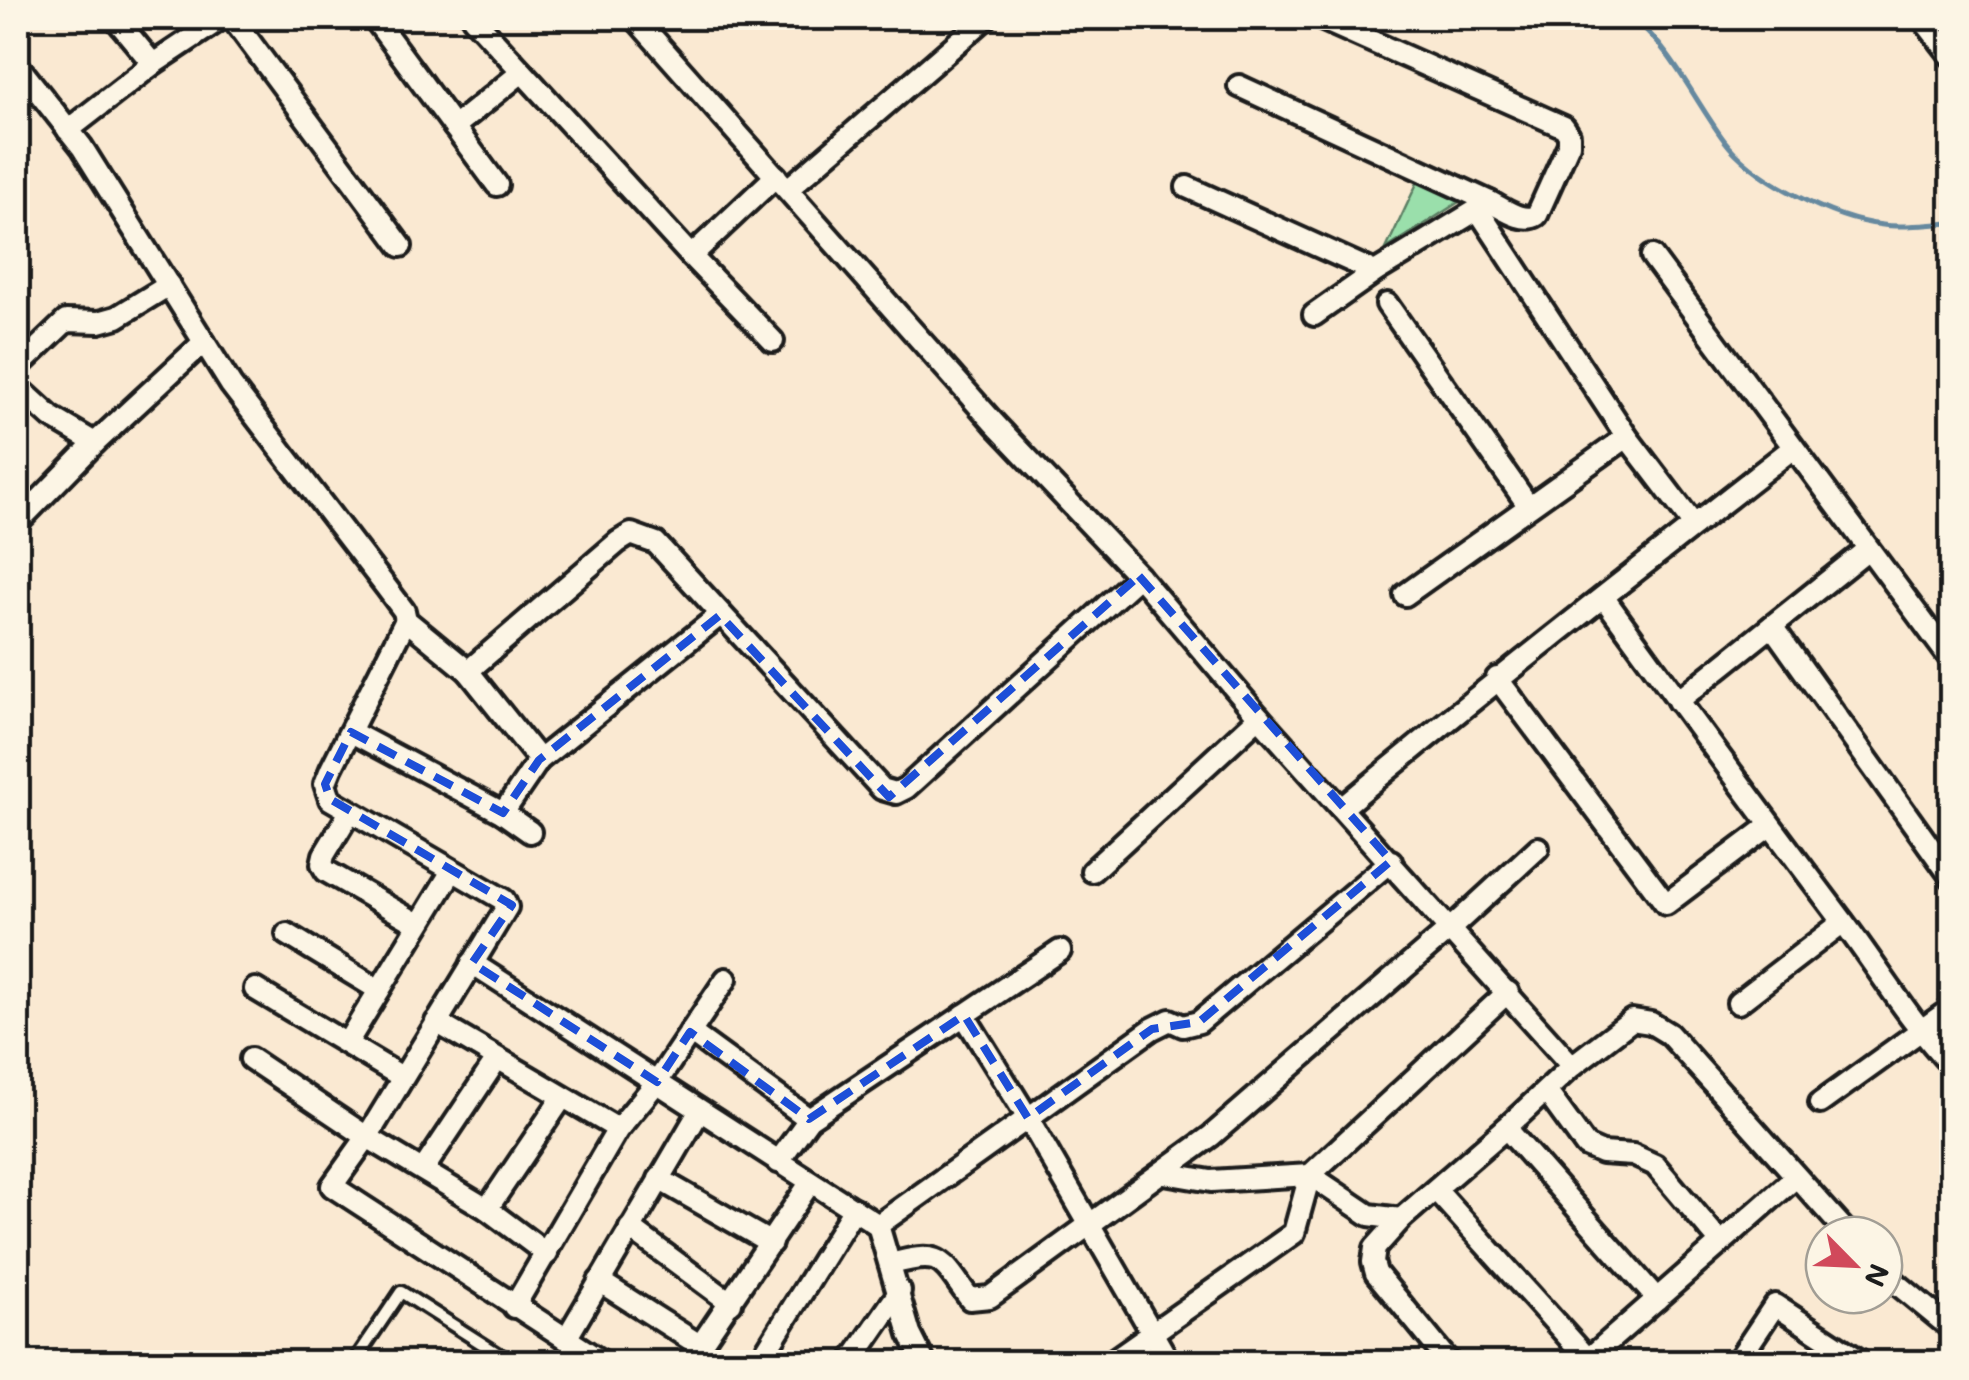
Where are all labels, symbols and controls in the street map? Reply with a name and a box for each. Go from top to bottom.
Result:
north arrow [1804,1215,1904,1315]
text: N [1857,1259,1899,1293]

